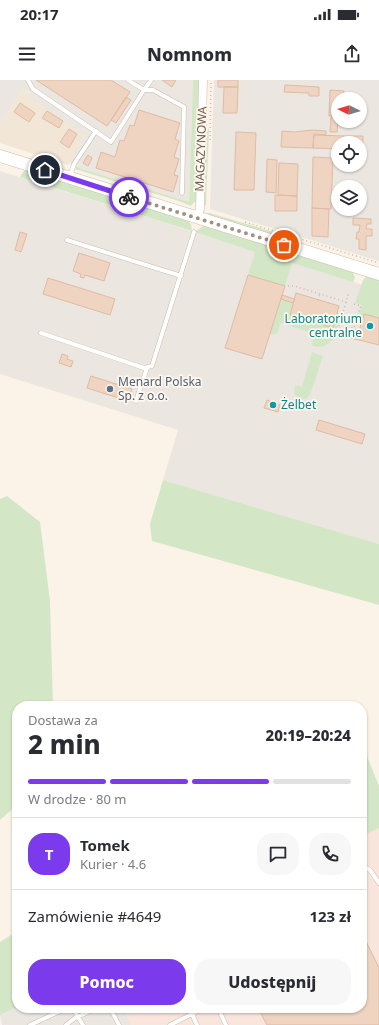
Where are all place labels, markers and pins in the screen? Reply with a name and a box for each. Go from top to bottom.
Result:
pin [28,153,62,187]
pin [267,228,301,262]
place label: Laboratorium centralne [285,310,362,341]
marker: Laboratorium centralne [365,321,375,331]
place label: Menard Polska Sp. z o.o. [118,373,202,404]
marker: Menard Polska Sp. z o.o. [105,384,115,394]
place label: Żelbet [281,396,317,413]
marker: Żelbet [268,400,278,410]

